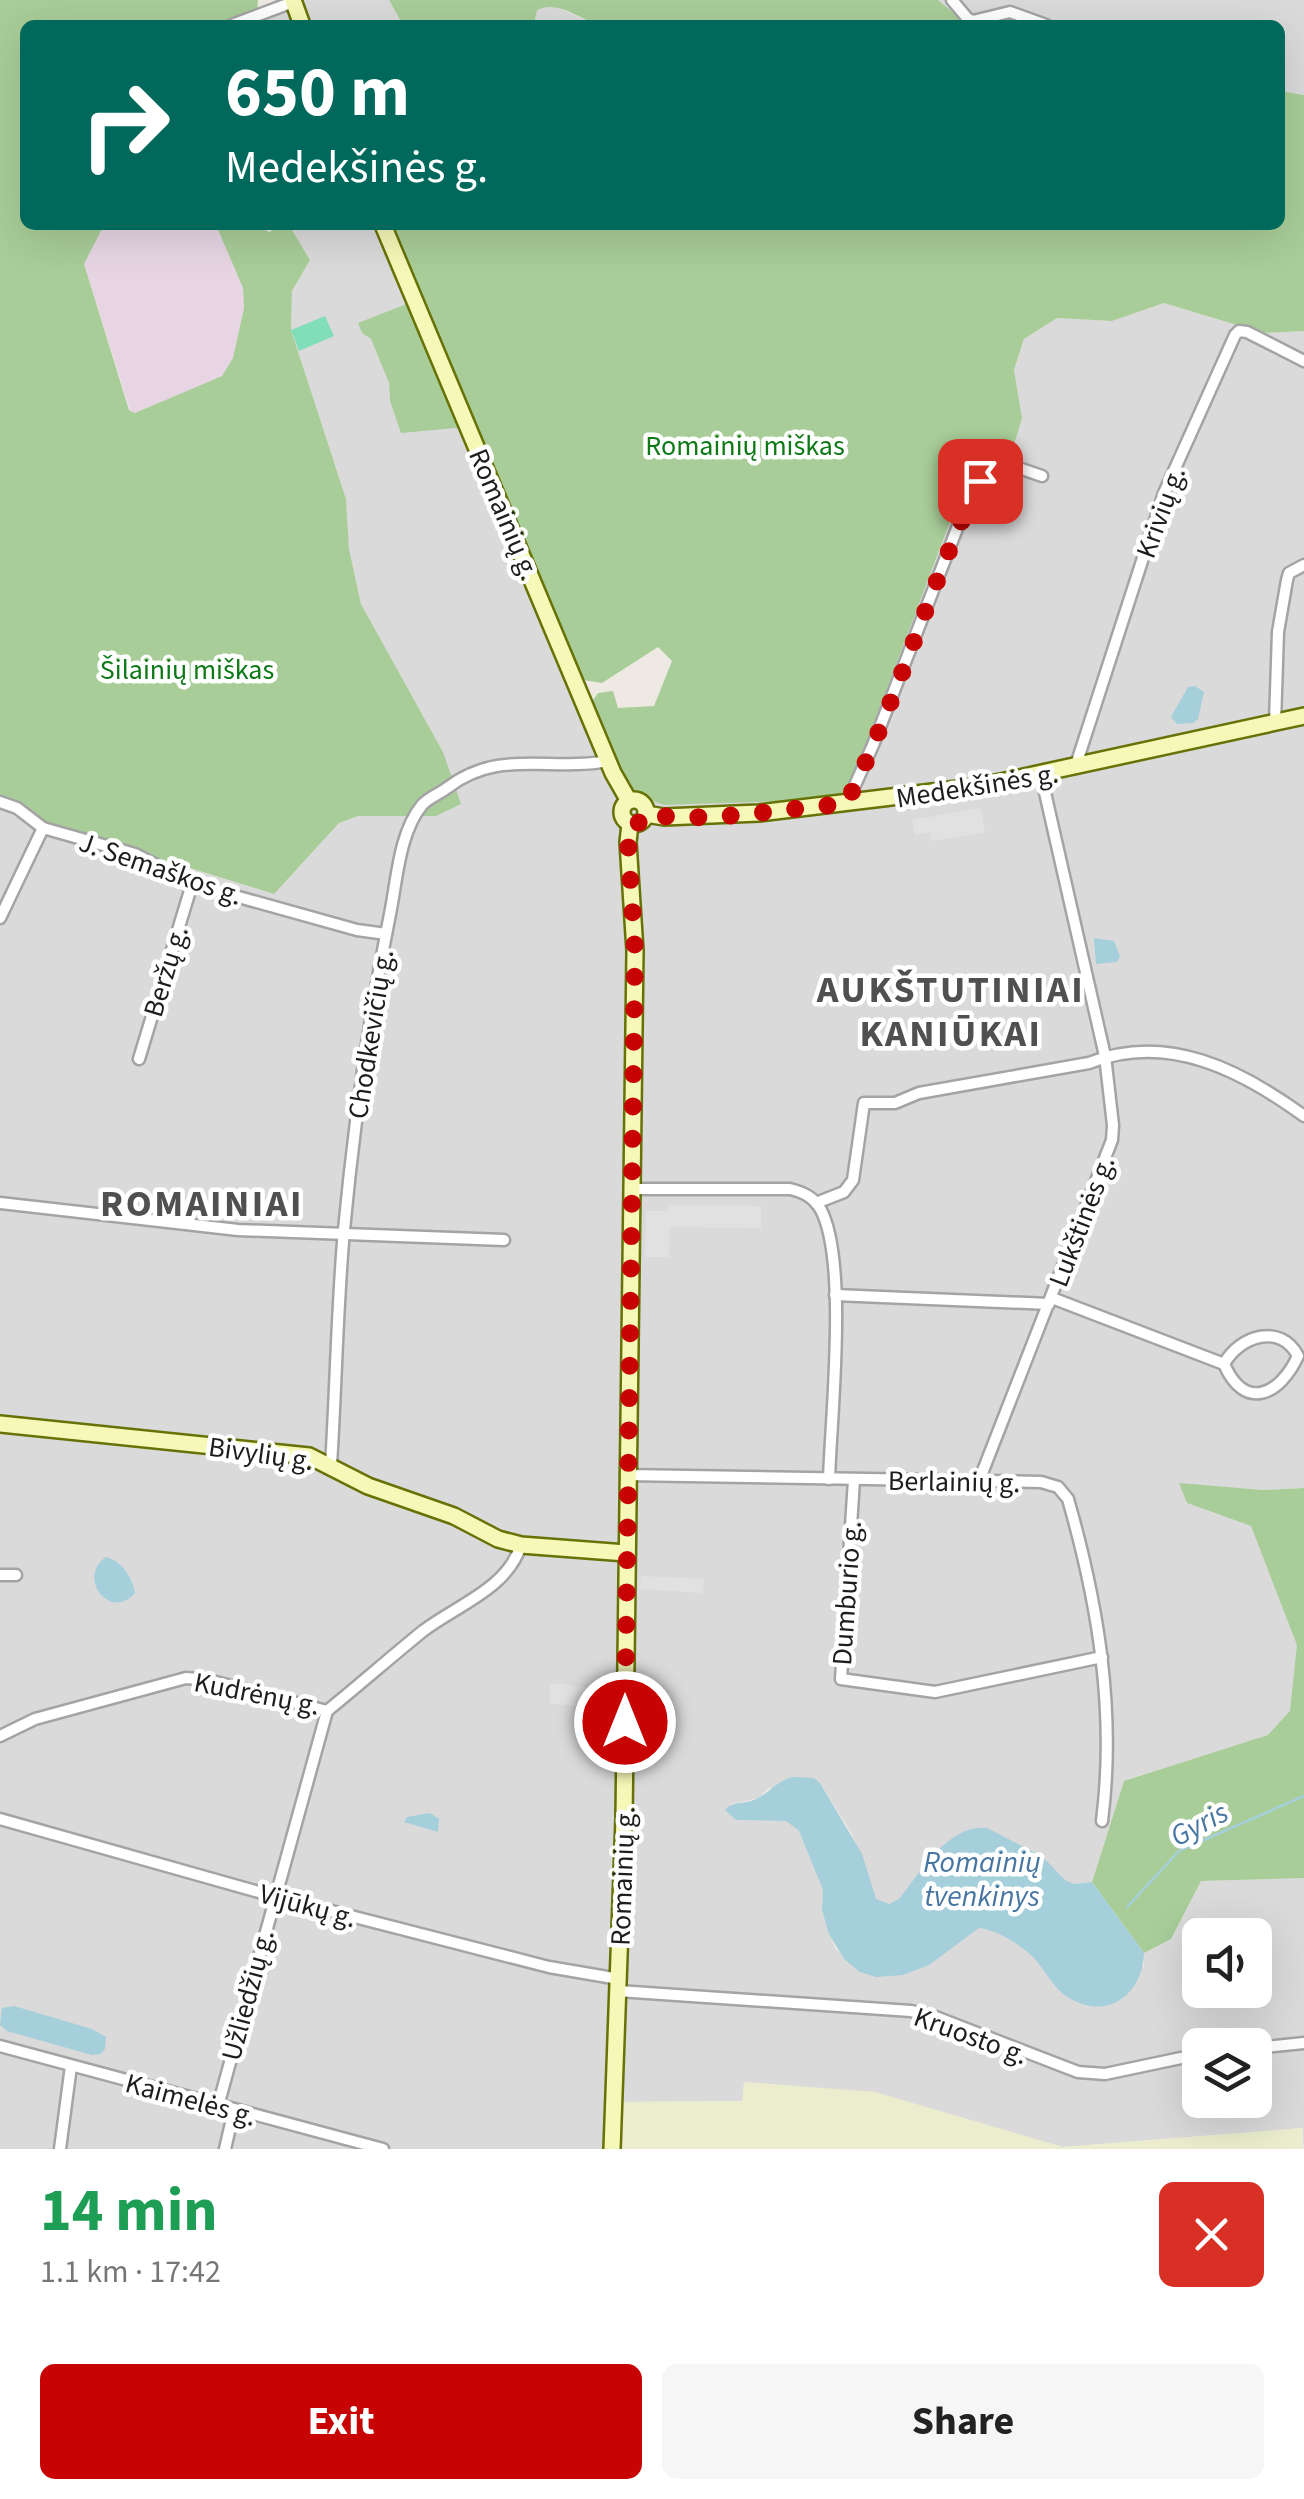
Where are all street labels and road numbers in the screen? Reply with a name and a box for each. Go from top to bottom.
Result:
street label: Romainių g. [458,443,550,586]
street label: Krivių g. [1126,461,1196,564]
street label: Medekšinės g. [893,753,1061,819]
street label: J. Semaškos g. [74,822,248,916]
street label: Beržų g. [133,921,199,1022]
street label: Chodkevičių g. [338,947,404,1122]
street label: Lukštinės g. [1039,1150,1125,1293]
street label: Bivylių g. [206,1427,316,1481]
street label: Berlainių g. [887,1461,1020,1503]
street label: Dumburio g. [822,1519,872,1667]
street label: Kudrėnų g. [191,1662,323,1726]
street label: Romainių g. [601,1806,645,1946]
street label: Vijūkų g. [255,1874,361,1938]
street label: Užliedžių g. [211,1925,285,2065]
street label: Kruosto g. [908,1997,1033,2075]
street label: Kaimelės g. [121,2063,261,2137]

